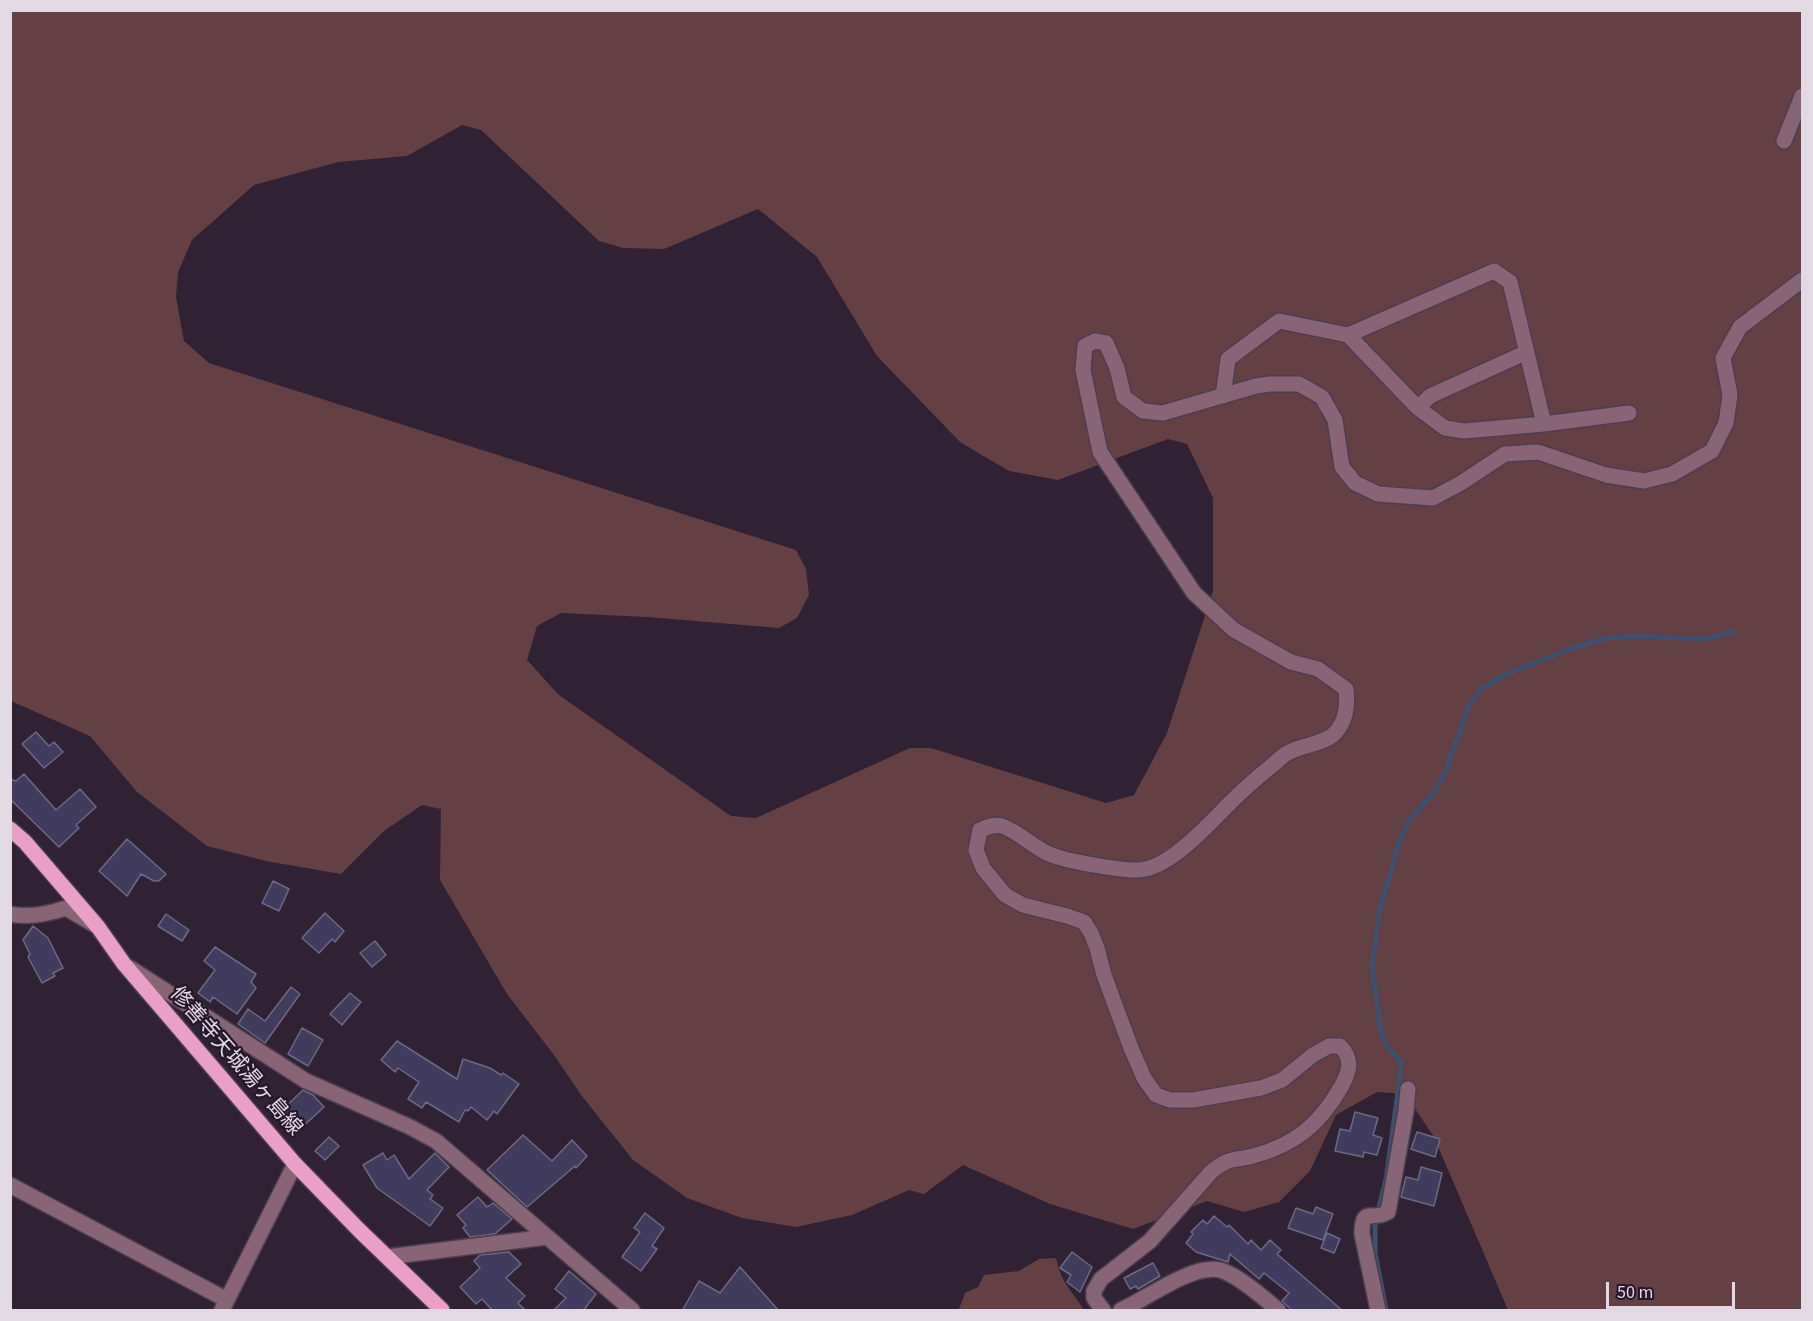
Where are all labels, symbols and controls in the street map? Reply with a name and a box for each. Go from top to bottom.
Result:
street label: 修善寺天城湯ヶ島線 [163,982,307,1142]
scale bar [1609,1270,1738,1308]
text: 50 m [1617,1280,1653,1305]

